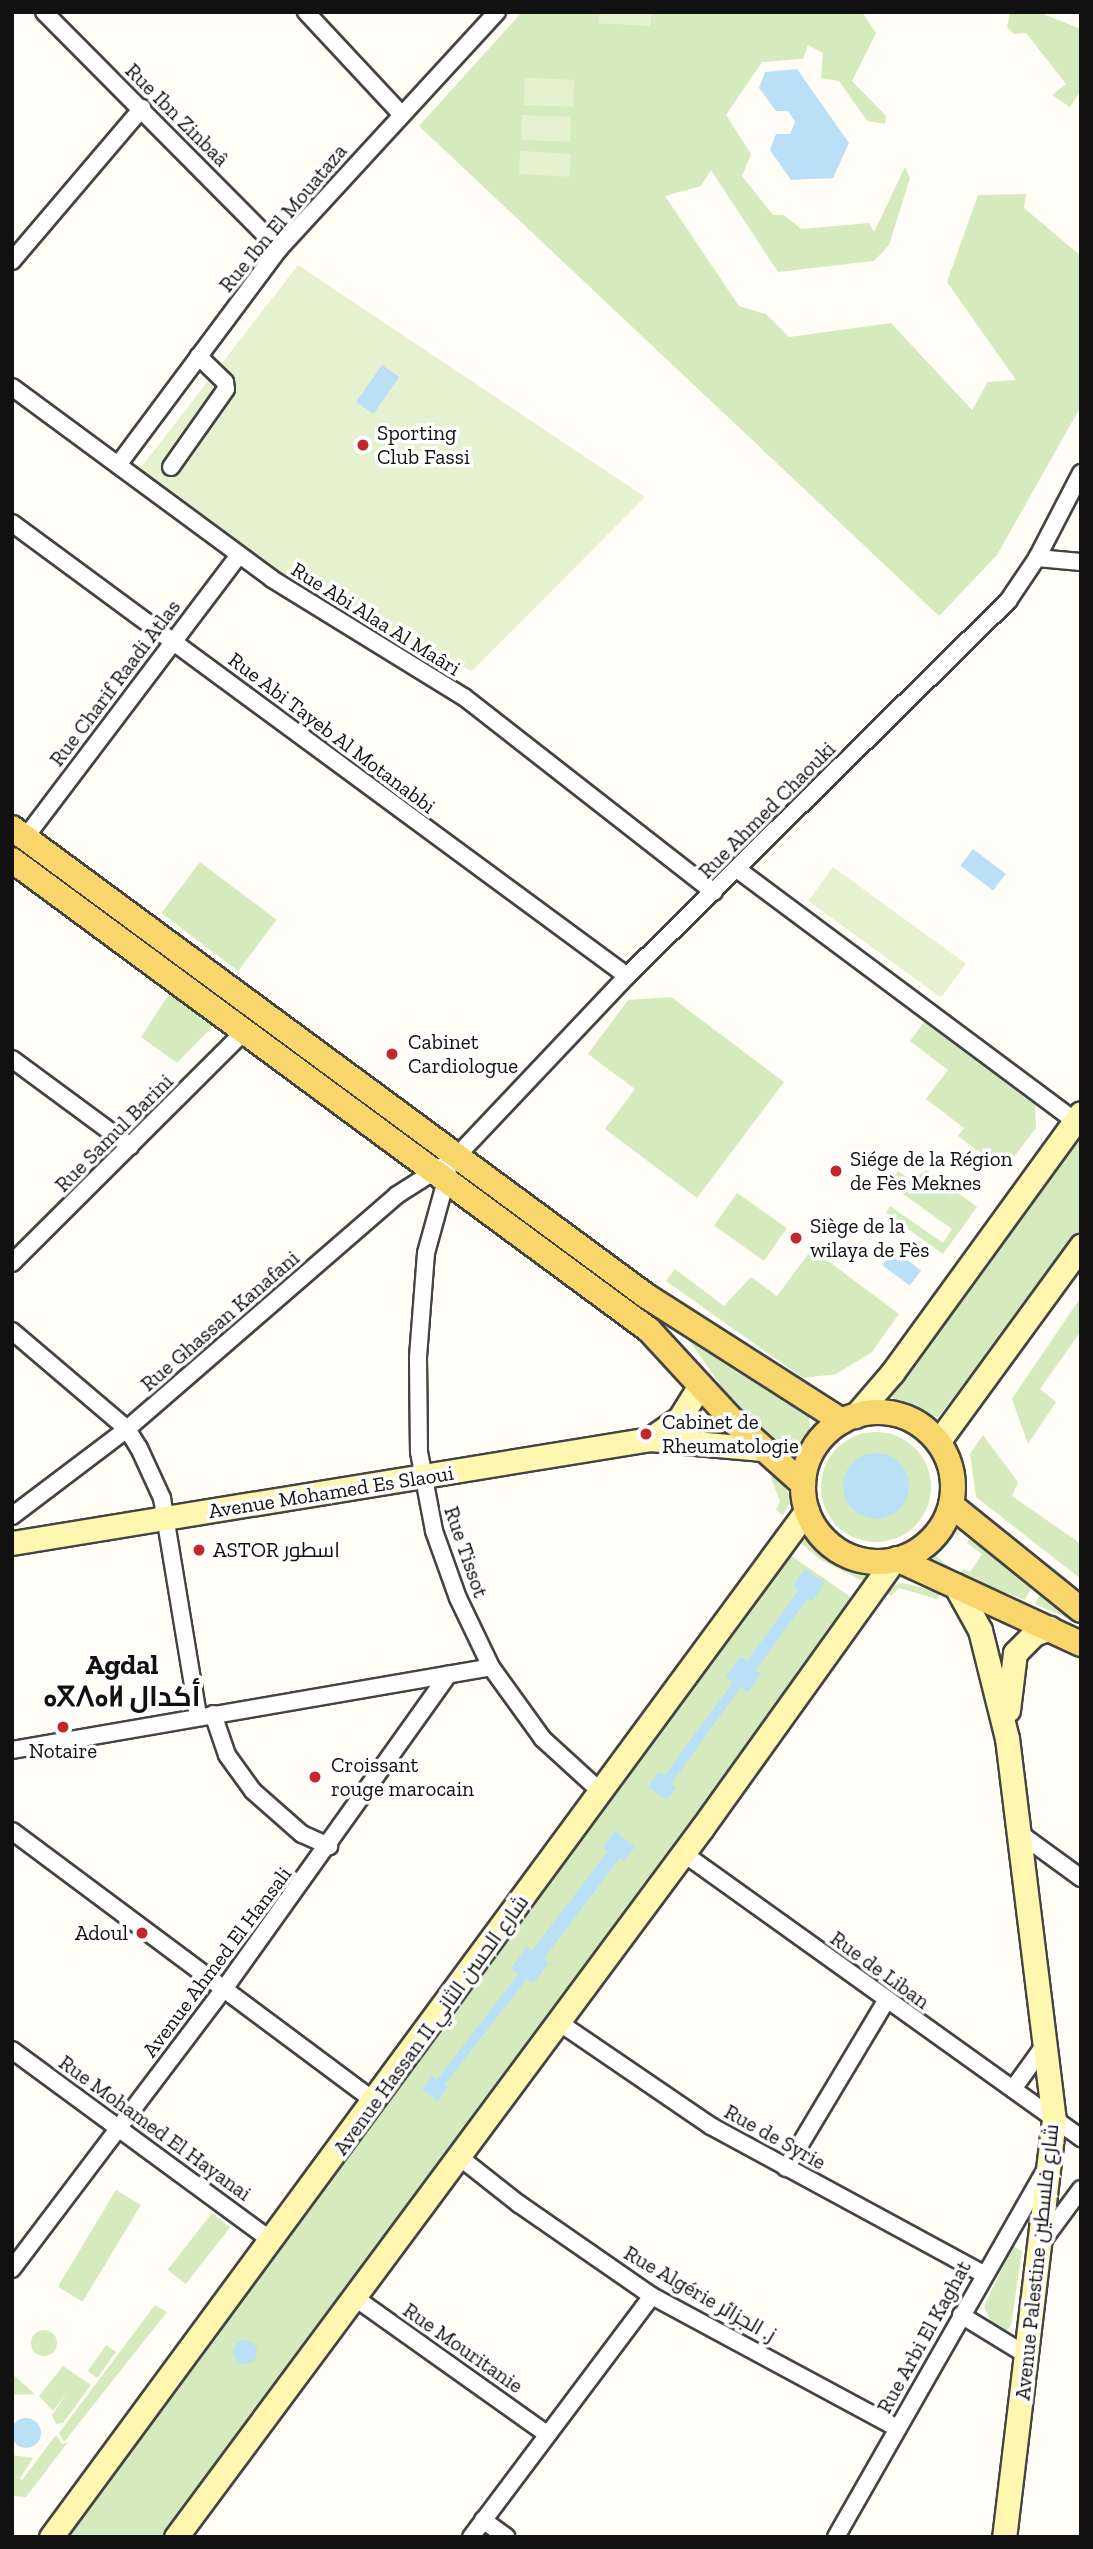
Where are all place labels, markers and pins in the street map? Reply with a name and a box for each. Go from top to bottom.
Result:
place label: Sporting Club Fassi [377,420,470,470]
marker: Sporting Club Fassi [355,437,371,453]
place label: Cabinet Cardiologue [408,1029,518,1079]
marker: Cabinet Cardiologue [382,1044,402,1064]
place label: Siége de la Région de Fès Meknes [850,1146,1013,1196]
marker: Siége de la Région de Fès Meknes [828,1163,844,1179]
place label: Siège de la wilaya de Fès [810,1213,929,1263]
marker: Siège de la wilaya de Fès [788,1230,804,1246]
place label: Cabinet de Rheumatologie [662,1409,799,1459]
marker: Cabinet de Rheumatologie [636,1424,656,1444]
place label: ASTOR اسطور [213,1537,340,1563]
marker: ASTOR اسطور [191,1542,207,1558]
marker: Notaire [55,1719,71,1735]
place label: Notaire [29,1738,97,1764]
place label: Croissant rouge marocain [331,1752,474,1802]
marker: Croissant rouge marocain [305,1767,325,1787]
place label: Adoul [75,1920,128,1946]
marker: Adoul [134,1925,150,1941]

